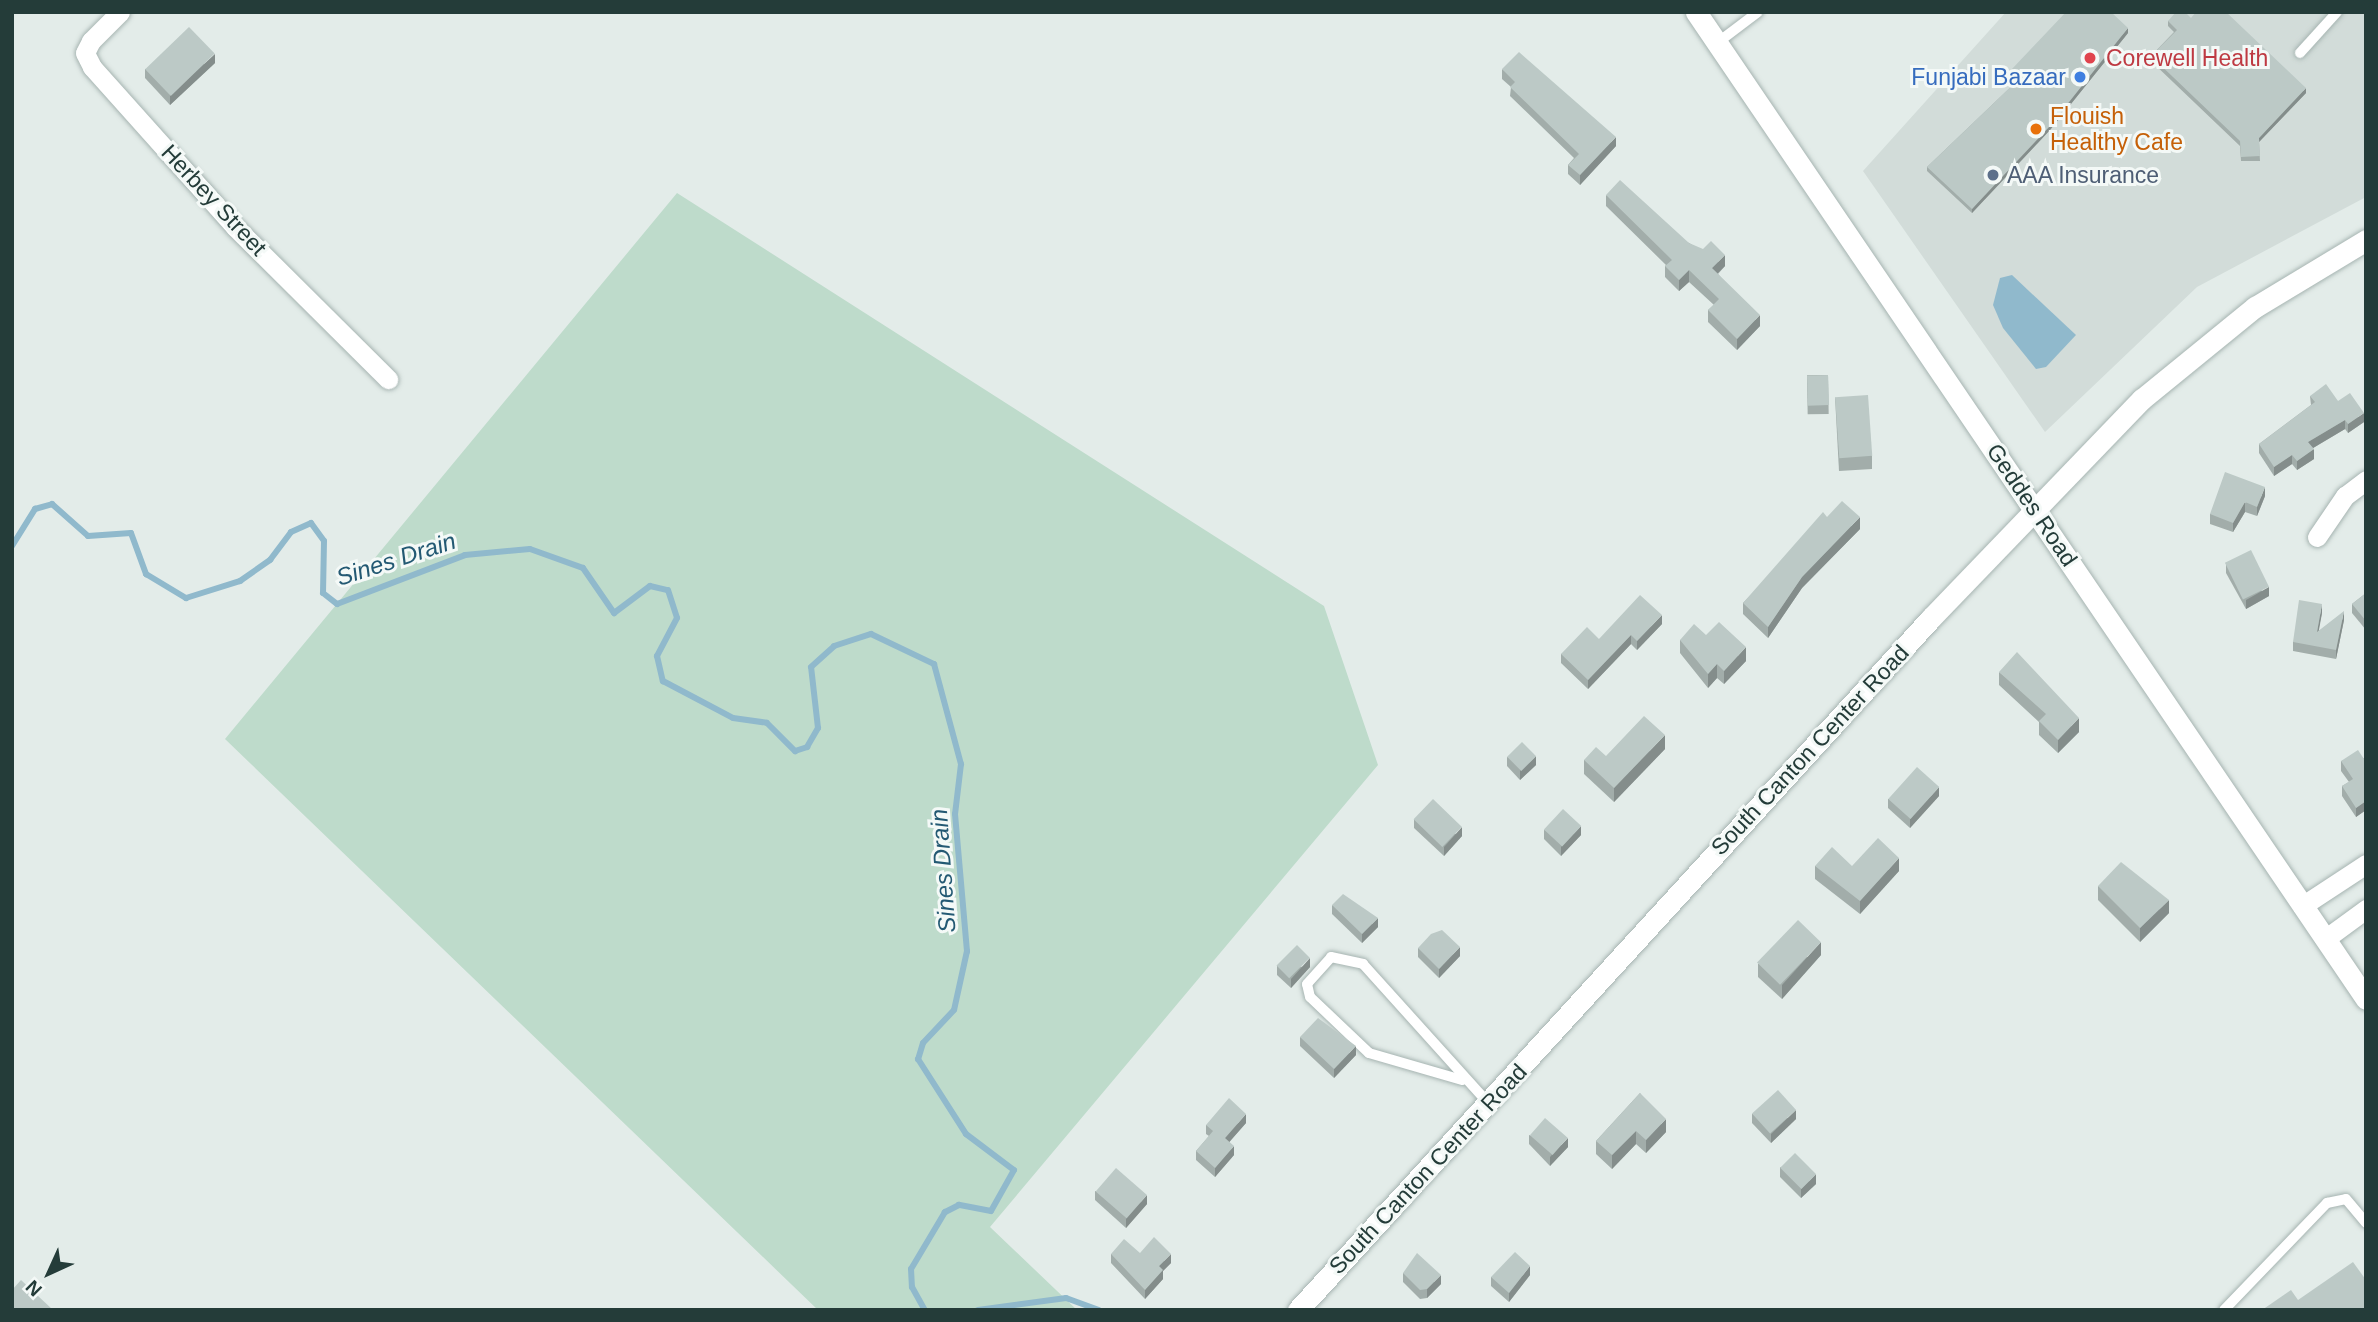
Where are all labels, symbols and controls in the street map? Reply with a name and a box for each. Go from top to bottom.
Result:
place label: Corewell Health [2106,44,2268,72]
marker: Corewell Health [2080,48,2100,68]
place label: Funjabi Bazaar [1911,63,2066,91]
marker: Funjabi Bazaar [2072,69,2088,85]
place label: Flouish Healthy Cafe [2050,102,2183,156]
marker: Flouish Healthy Cafe [2028,121,2044,137]
street label: Herbey Street [156,139,272,261]
place label: AAA Insurance [2007,161,2160,189]
marker: AAA Insurance [1985,167,2001,183]
street label: Geddes Road [1981,438,2083,572]
water label: Sines Drain [333,526,459,592]
street label: South Canton Center Road [1705,639,1915,861]
water label: Sines Drain [924,808,962,934]
street label: South Canton Center Road [1323,1058,1533,1280]
north arrow [14,1238,84,1308]
text: N [22,1276,46,1300]

